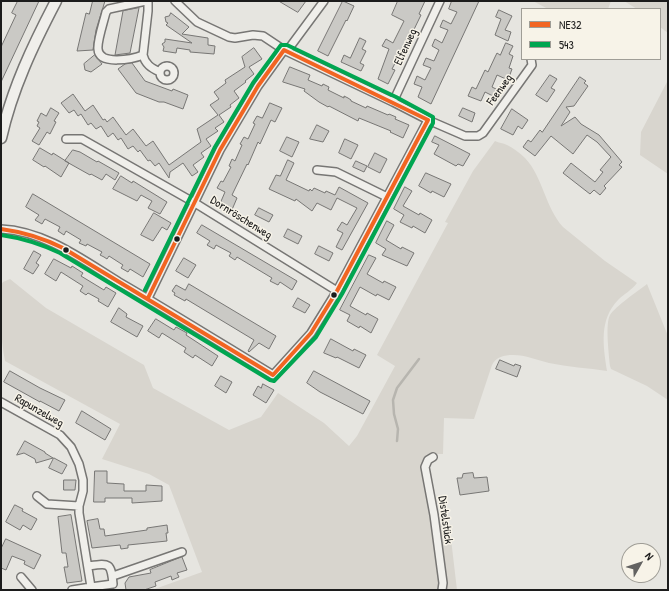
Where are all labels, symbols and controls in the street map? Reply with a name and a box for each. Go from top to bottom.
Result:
legend [521,8,661,60]
text: NE32 [559,16,582,33]
street label: Elfenweg [391,26,421,68]
text: 543 [559,36,574,53]
street label: Feenweg [484,72,516,108]
street label: Dornröschenweg [207,193,275,243]
unlabelled marker [172,234,182,244]
unlabelled marker [61,245,71,255]
unlabelled marker [329,290,339,300]
street label: Rapunzelweg [12,391,66,431]
street label: Distelstück [435,495,455,545]
north arrow [621,543,661,583]
text: N [642,549,657,563]

